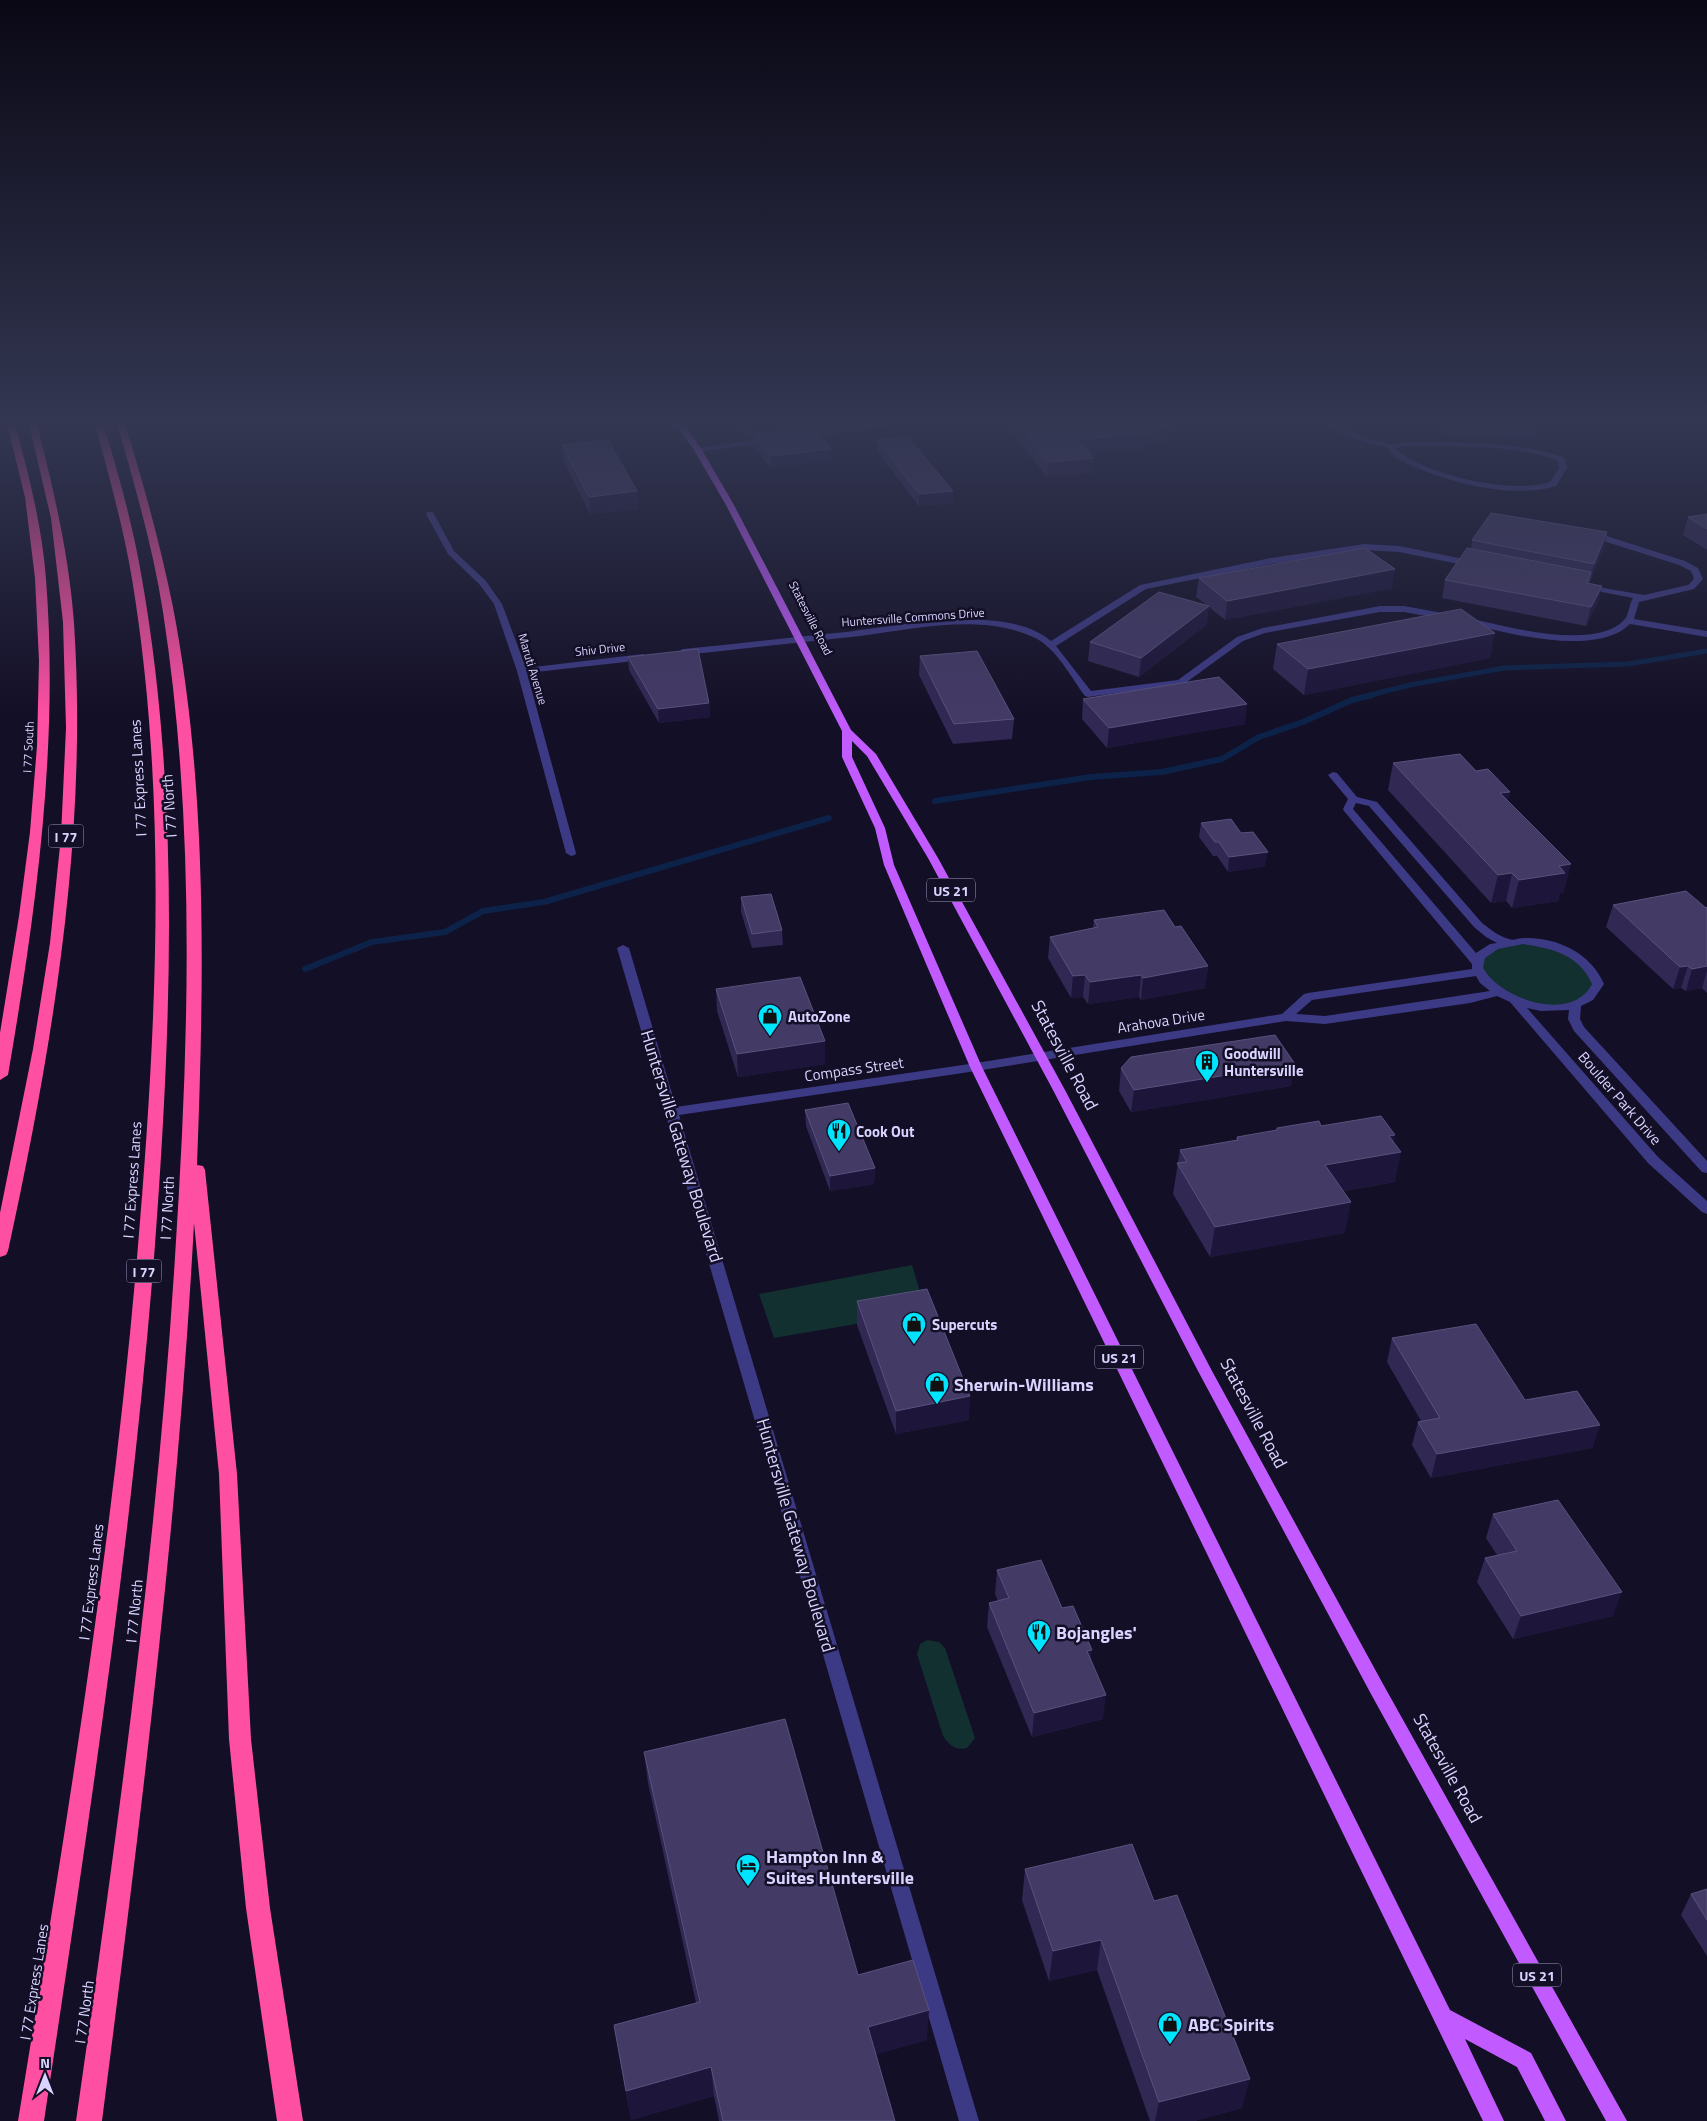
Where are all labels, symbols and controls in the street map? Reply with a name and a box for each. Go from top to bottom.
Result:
street label: Statesville Road [784,578,838,658]
street label: Huntersville Commons Drive [841,603,985,631]
street label: Maruti Avenue [513,631,553,707]
street label: Shiv Drive [574,637,626,661]
street label: I 77 Express Lanes [123,719,153,837]
street label: I 77 South [17,721,39,773]
street label: I 77 North [155,773,183,839]
road number: I 77 [48,824,84,848]
road number: US 21 [927,878,975,902]
street label: Statesville Road [1025,995,1105,1115]
shop icon: AutoZone [757,1003,783,1037]
street label: Arahova Drive [1116,1003,1206,1039]
place label: AutoZone [788,1005,851,1028]
street label: Huntersville Gateway Boulevard [634,1026,730,1266]
place label: Goodwill Huntersville [1224,1042,1304,1082]
street label: Boulder Park Drive [1573,1046,1667,1150]
building icon: Goodwill Huntersville [1194,1049,1220,1083]
street label: Compass Street [803,1051,906,1087]
restaurant icon: Cook Out [826,1118,852,1152]
place label: Cook Out [856,1120,915,1143]
street label: I 77 Express Lanes [116,1121,148,1239]
street label: I 77 North [154,1176,180,1240]
road number: I 77 [126,1260,162,1282]
shop icon: Supercuts [901,1311,927,1345]
place label: Supercuts [932,1313,997,1336]
road number: US 21 [1095,1345,1143,1368]
street label: Statesville Road [1214,1353,1294,1473]
shop icon: Sherwin-Williams [924,1371,950,1405]
place label: Sherwin-Williams [954,1371,1094,1398]
street label: Huntersville Gateway Boulevard [750,1415,842,1655]
street label: I 77 Express Lanes [72,1522,110,1642]
street label: I 77 North [119,1578,149,1644]
restaurant icon: Bojangles' [1026,1619,1052,1653]
place label: Bojangles' [1056,1619,1137,1646]
street label: Statesville Road [1407,1708,1489,1828]
place label: Hampton Inn & Suites Huntersville [766,1843,914,1891]
hotel icon: Hampton Inn & Suites Huntersville [735,1853,761,1887]
street label: I 77 Express Lanes [13,1922,55,2042]
road number: US 21 [1513,1964,1561,1986]
street label: I 77 North [68,1979,100,2045]
shop icon: ABC Spirits [1157,2011,1183,2045]
place label: ABC Spirits [1188,2011,1274,2038]
north arrow [20,2051,70,2101]
text: N [40,2052,50,2073]

